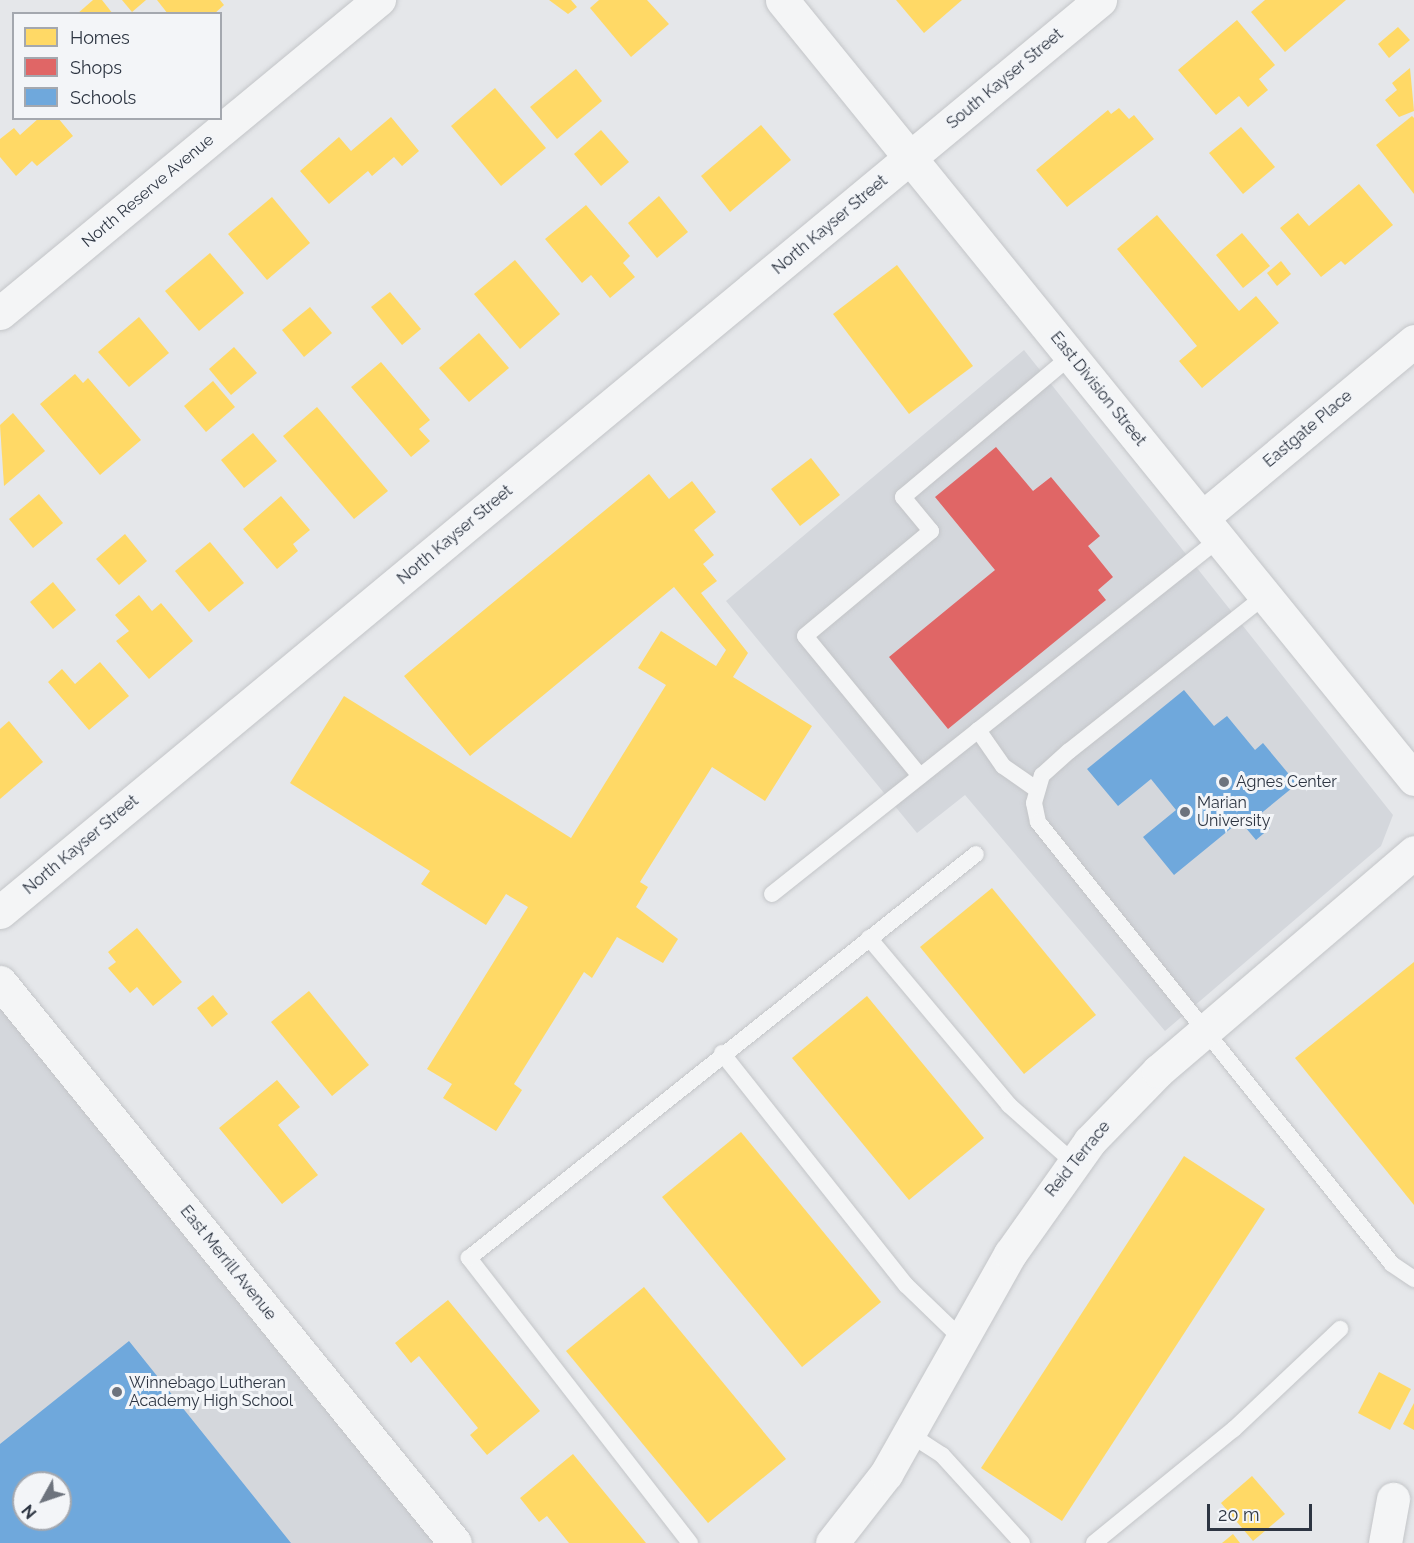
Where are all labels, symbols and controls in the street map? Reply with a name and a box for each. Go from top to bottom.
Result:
legend [12,12,222,120]
street label: South Kayser Street [943,25,1067,133]
text: Homes [70,27,130,48]
text: Shops [70,57,122,78]
text: Schools [70,87,136,108]
street label: North Reserve Avenue [78,130,218,252]
street label: North Kayser Street [768,171,892,279]
street label: East Division Street [1046,328,1150,450]
street label: Eastgate Place [1260,386,1356,472]
street label: North Kayser Street [393,481,517,589]
place label: Agnes Center [1236,772,1337,792]
marker: Agnes Center [1217,775,1231,789]
street label: North Kayser Street [19,791,143,899]
place label: Marian University [1197,793,1270,831]
marker: Marian University [1178,805,1192,819]
street label: Reid Terrace [1041,1117,1115,1201]
street label: East Merrill Avenue [176,1202,280,1324]
place label: Winnebago Lutheran Academy High School [129,1373,294,1411]
marker: Winnebago Lutheran Academy High School [110,1385,124,1399]
north arrow [12,1471,72,1531]
scale bar [1210,1492,1315,1530]
text: N [18,1501,41,1522]
text: 20 m [1218,1504,1260,1525]

